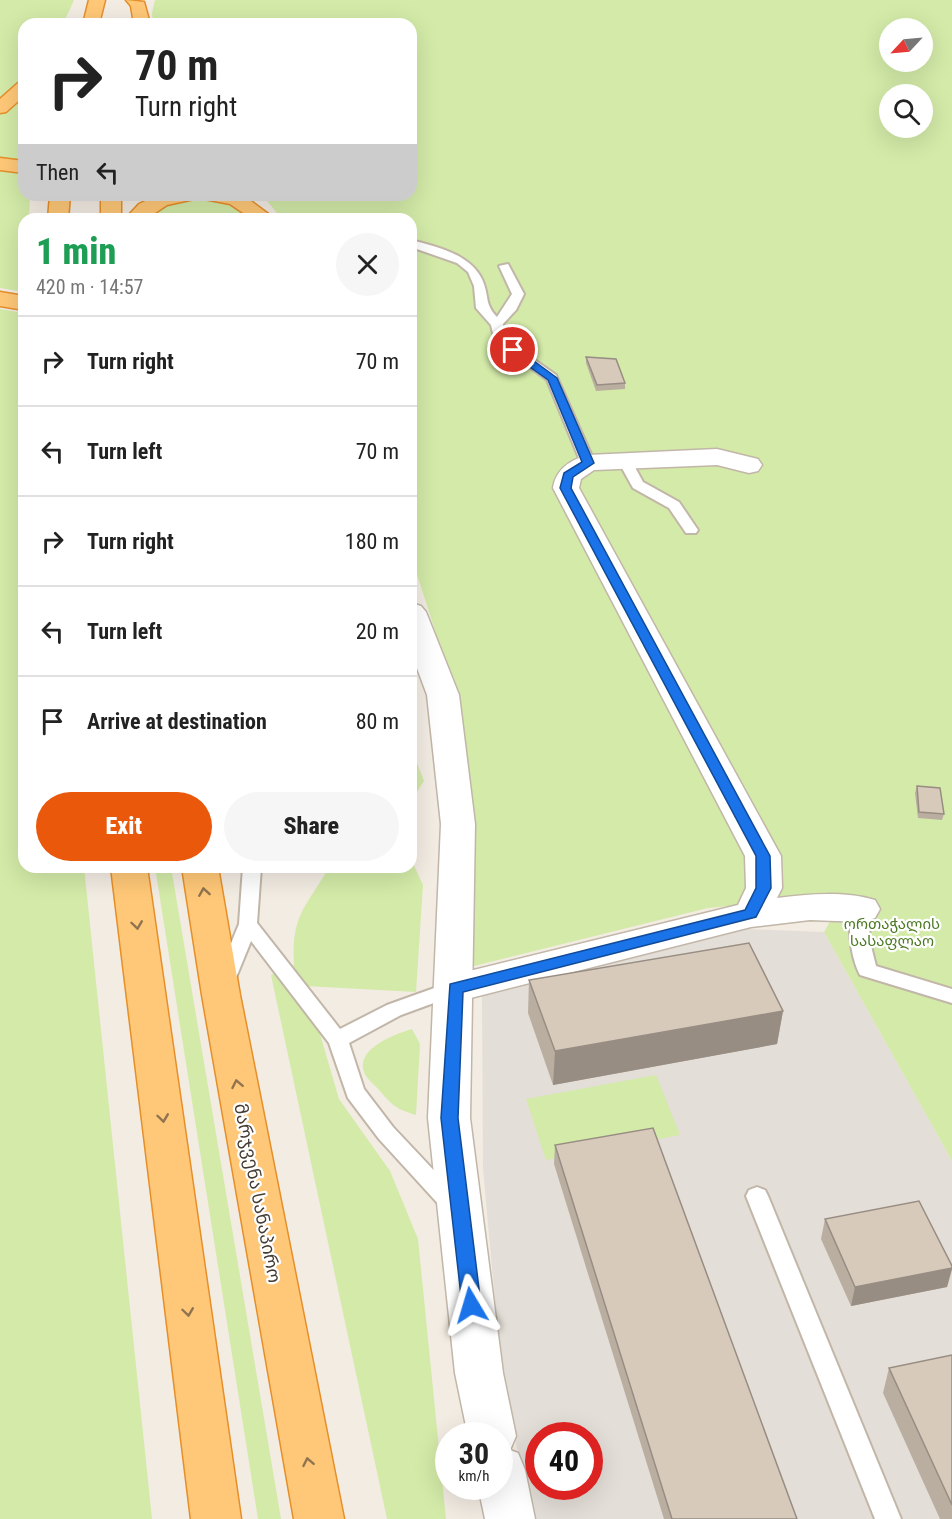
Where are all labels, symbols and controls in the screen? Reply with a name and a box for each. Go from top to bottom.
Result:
north arrow [879,18,933,72]
map controls [879,18,933,138]
text: 70 m [135,41,218,90]
icon: right [36,42,114,120]
button: search [879,84,933,138]
text: Turn right [135,91,237,123]
icon: left [91,156,124,189]
text: Then [36,160,79,185]
text: 1 min [36,231,116,273]
button: close [336,233,399,296]
text: 420 m · 14:57 [36,275,143,299]
pin [487,324,538,375]
icon: arrive [496,333,529,366]
icon: right [36,345,69,378]
text: Turn right [87,349,174,374]
text: 70 m [356,349,399,374]
icon: left [36,435,69,468]
text: Turn left [87,439,162,464]
text: 70 m [356,439,399,464]
icon: right [36,525,69,558]
text: Turn right [87,529,174,554]
text: 180 m [345,529,399,554]
icon: left [36,615,69,648]
text: Turn left [87,619,162,644]
text: 20 m [356,619,399,644]
icon: arrive [36,705,69,738]
text: Arrive at destination [87,709,267,734]
text: 80 m [356,709,399,734]
button: Exit [36,792,212,861]
button: Share [224,792,399,861]
one-way arrow [198,887,211,897]
park label: ორთაჭალის სასაფლაო [844,915,940,950]
one-way arrow [131,920,143,930]
one-way arrow [231,1079,244,1089]
street label: მარჯვენა სანაპირო [229,1101,286,1285]
one-way arrow [156,1114,168,1123]
position arrow [439,1273,503,1337]
one-way arrow [182,1307,194,1316]
speed limit sign: 40 [525,1422,603,1500]
text: 30 [459,1436,489,1471]
one-way arrow [302,1457,315,1467]
text: km/h [459,1467,489,1485]

